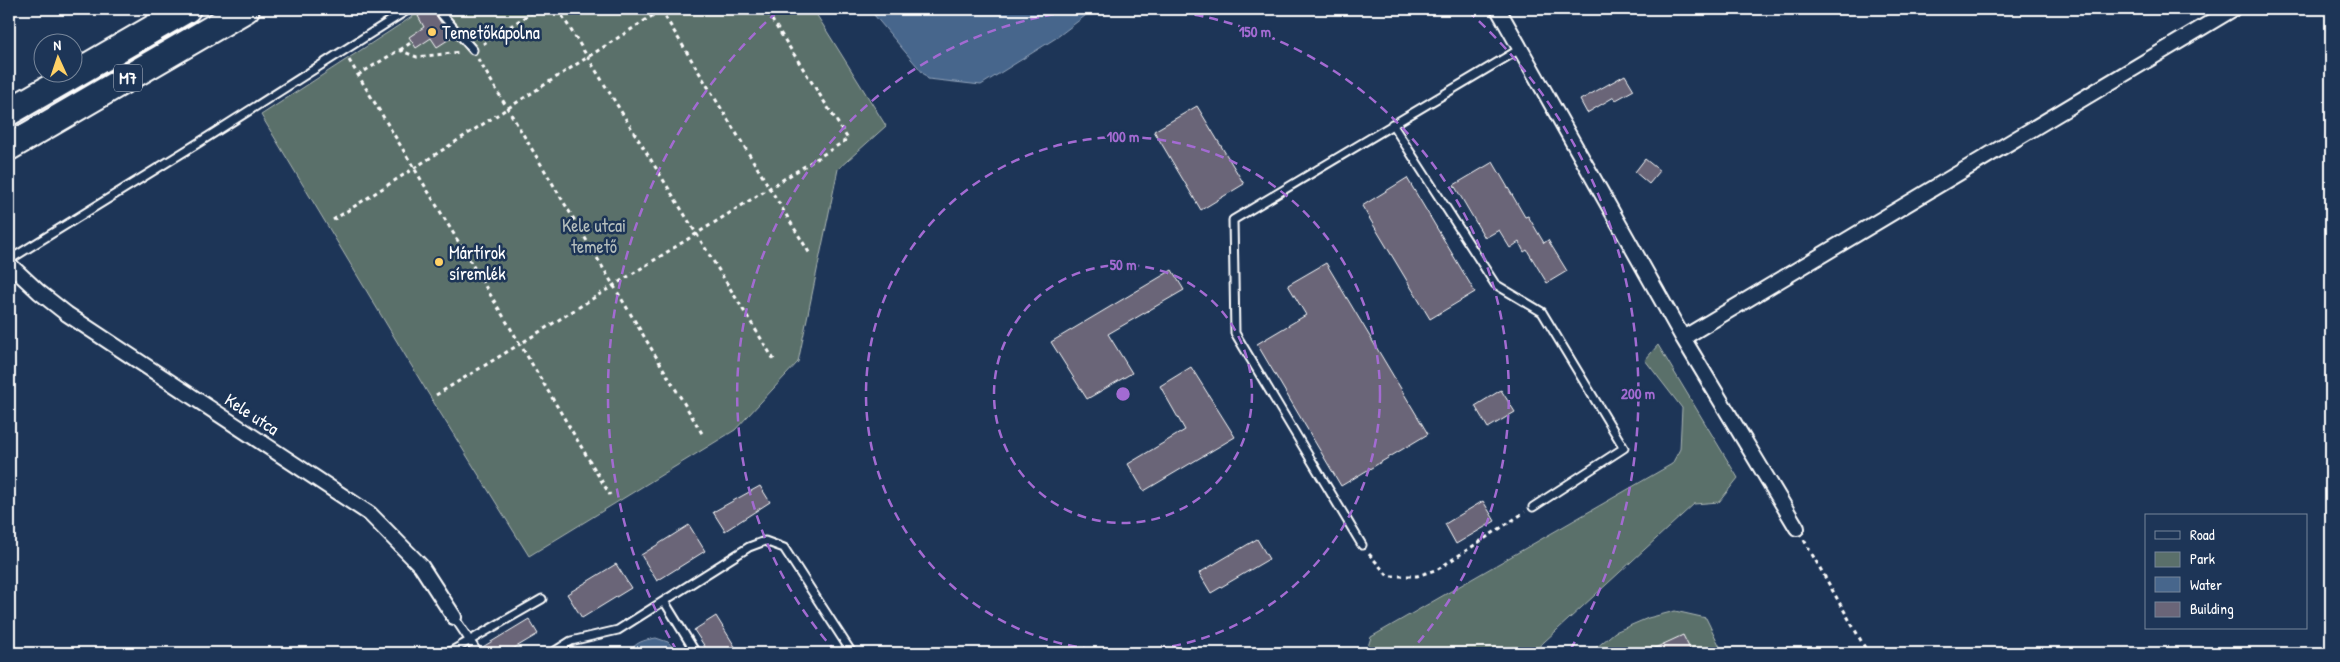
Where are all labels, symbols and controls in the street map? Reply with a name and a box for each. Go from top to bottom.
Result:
place label: Temetőkápolna [442,20,540,45]
text: 150 m [1239,21,1271,42]
marker: Temetőkápolna [426,26,438,38]
north arrow [32,32,82,82]
text: N [53,35,62,54]
road number: M7 [114,64,142,92]
text: 100 m [1107,126,1139,147]
park label: Kele utcai temető [562,213,626,259]
place label: Mártírok síremlék [449,240,506,286]
text: 50 m [1110,254,1136,275]
marker: Mártírok síremlék [433,256,445,268]
text: 200 m [1621,383,1655,404]
centre of rings [1114,385,1132,403]
street label: Kele utca [220,387,284,441]
legend [2145,514,2308,630]
text: Road [2190,524,2215,545]
text: Park [2190,548,2215,569]
text: Water [2190,574,2222,595]
text: Building [2190,598,2234,619]

